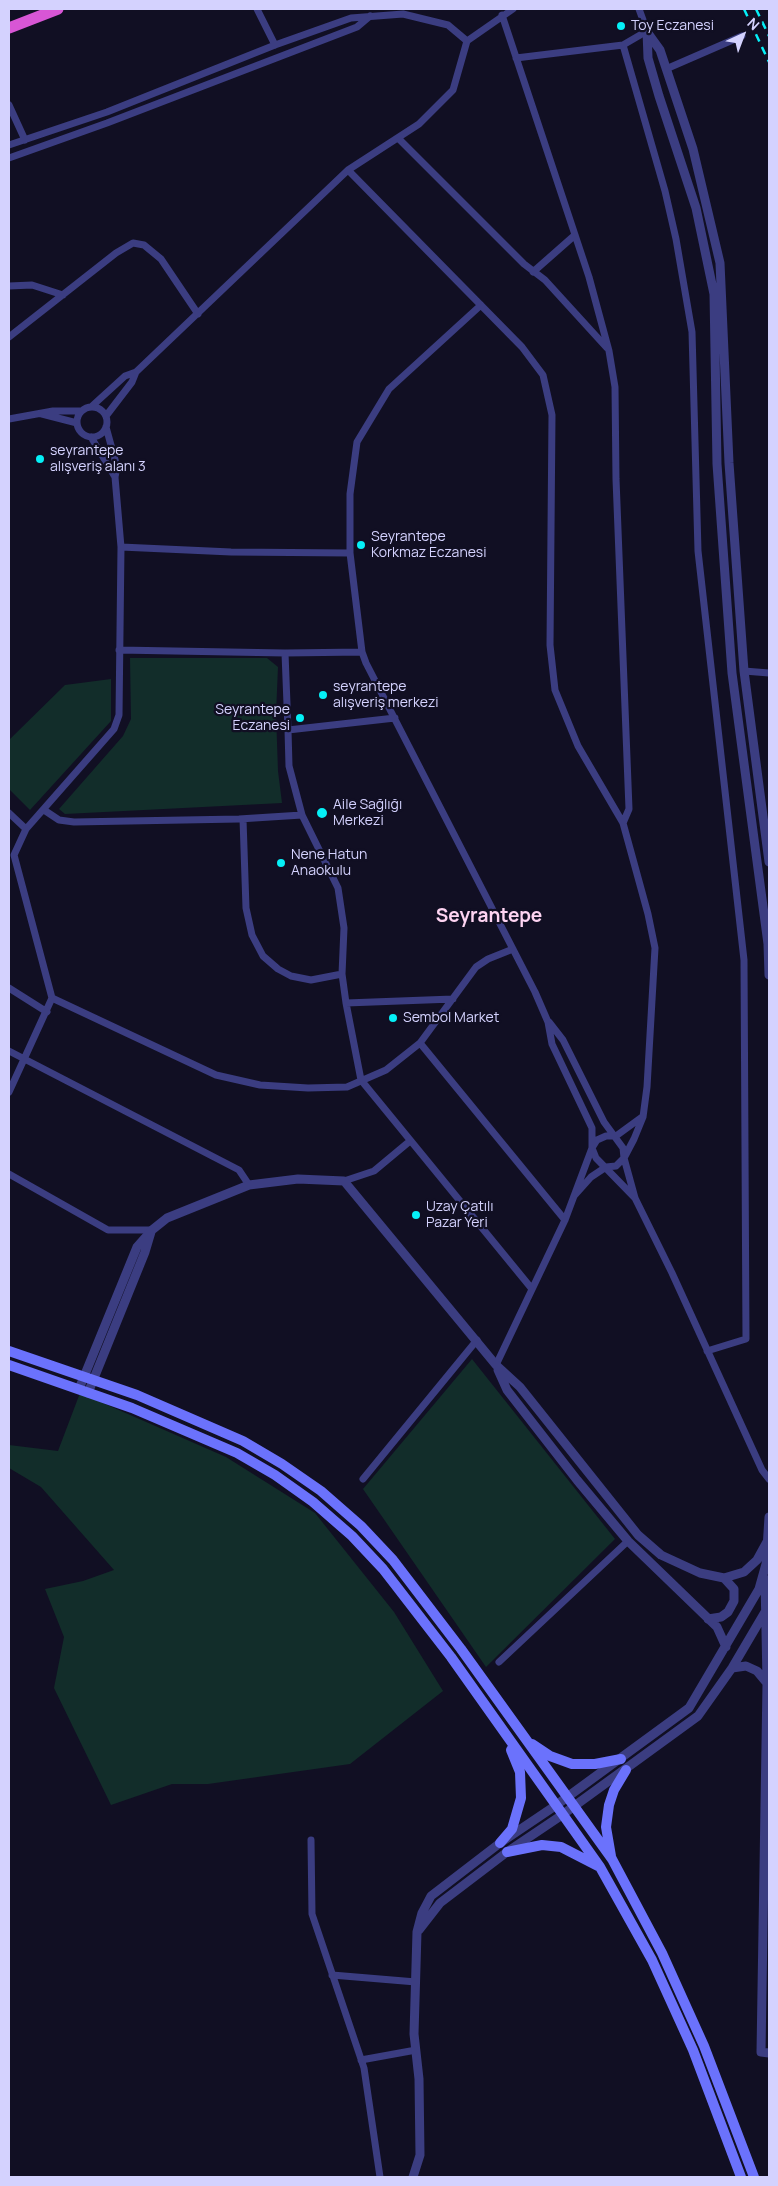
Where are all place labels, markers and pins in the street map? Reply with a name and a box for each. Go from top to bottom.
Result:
place label: Toy Eczanesi [631,18,714,34]
marker: Toy Eczanesi [615,20,627,32]
place label: seyrantepe alışveriş alanı 3 [50,443,146,476]
marker: seyrantepe alışveriş alanı 3 [34,453,46,465]
place label: Seyrantepe Korkmaz Eczanesi [371,529,486,562]
marker: Seyrantepe Korkmaz Eczanesi [355,539,367,551]
place label: seyrantepe alışveriş merkezi [333,679,439,712]
marker: seyrantepe alışveriş merkezi [317,689,329,701]
place label: Seyrantepe Eczanesi [215,702,290,734]
marker: Seyrantepe Eczanesi [294,712,306,724]
place label: Aile Sağlığı Merkezi [333,797,402,830]
marker: Aile Sağlığı Merkezi [315,806,329,820]
place label: Nene Hatun Anaokulu [291,847,367,880]
marker: Nene Hatun Anaokulu [275,857,287,869]
place label: Sembol Market [403,1010,499,1026]
marker: Sembol Market [387,1012,399,1024]
place label: Uzay Çatılı Pazar Yeri [426,1199,494,1232]
marker: Uzay Çatılı Pazar Yeri [410,1209,422,1221]

